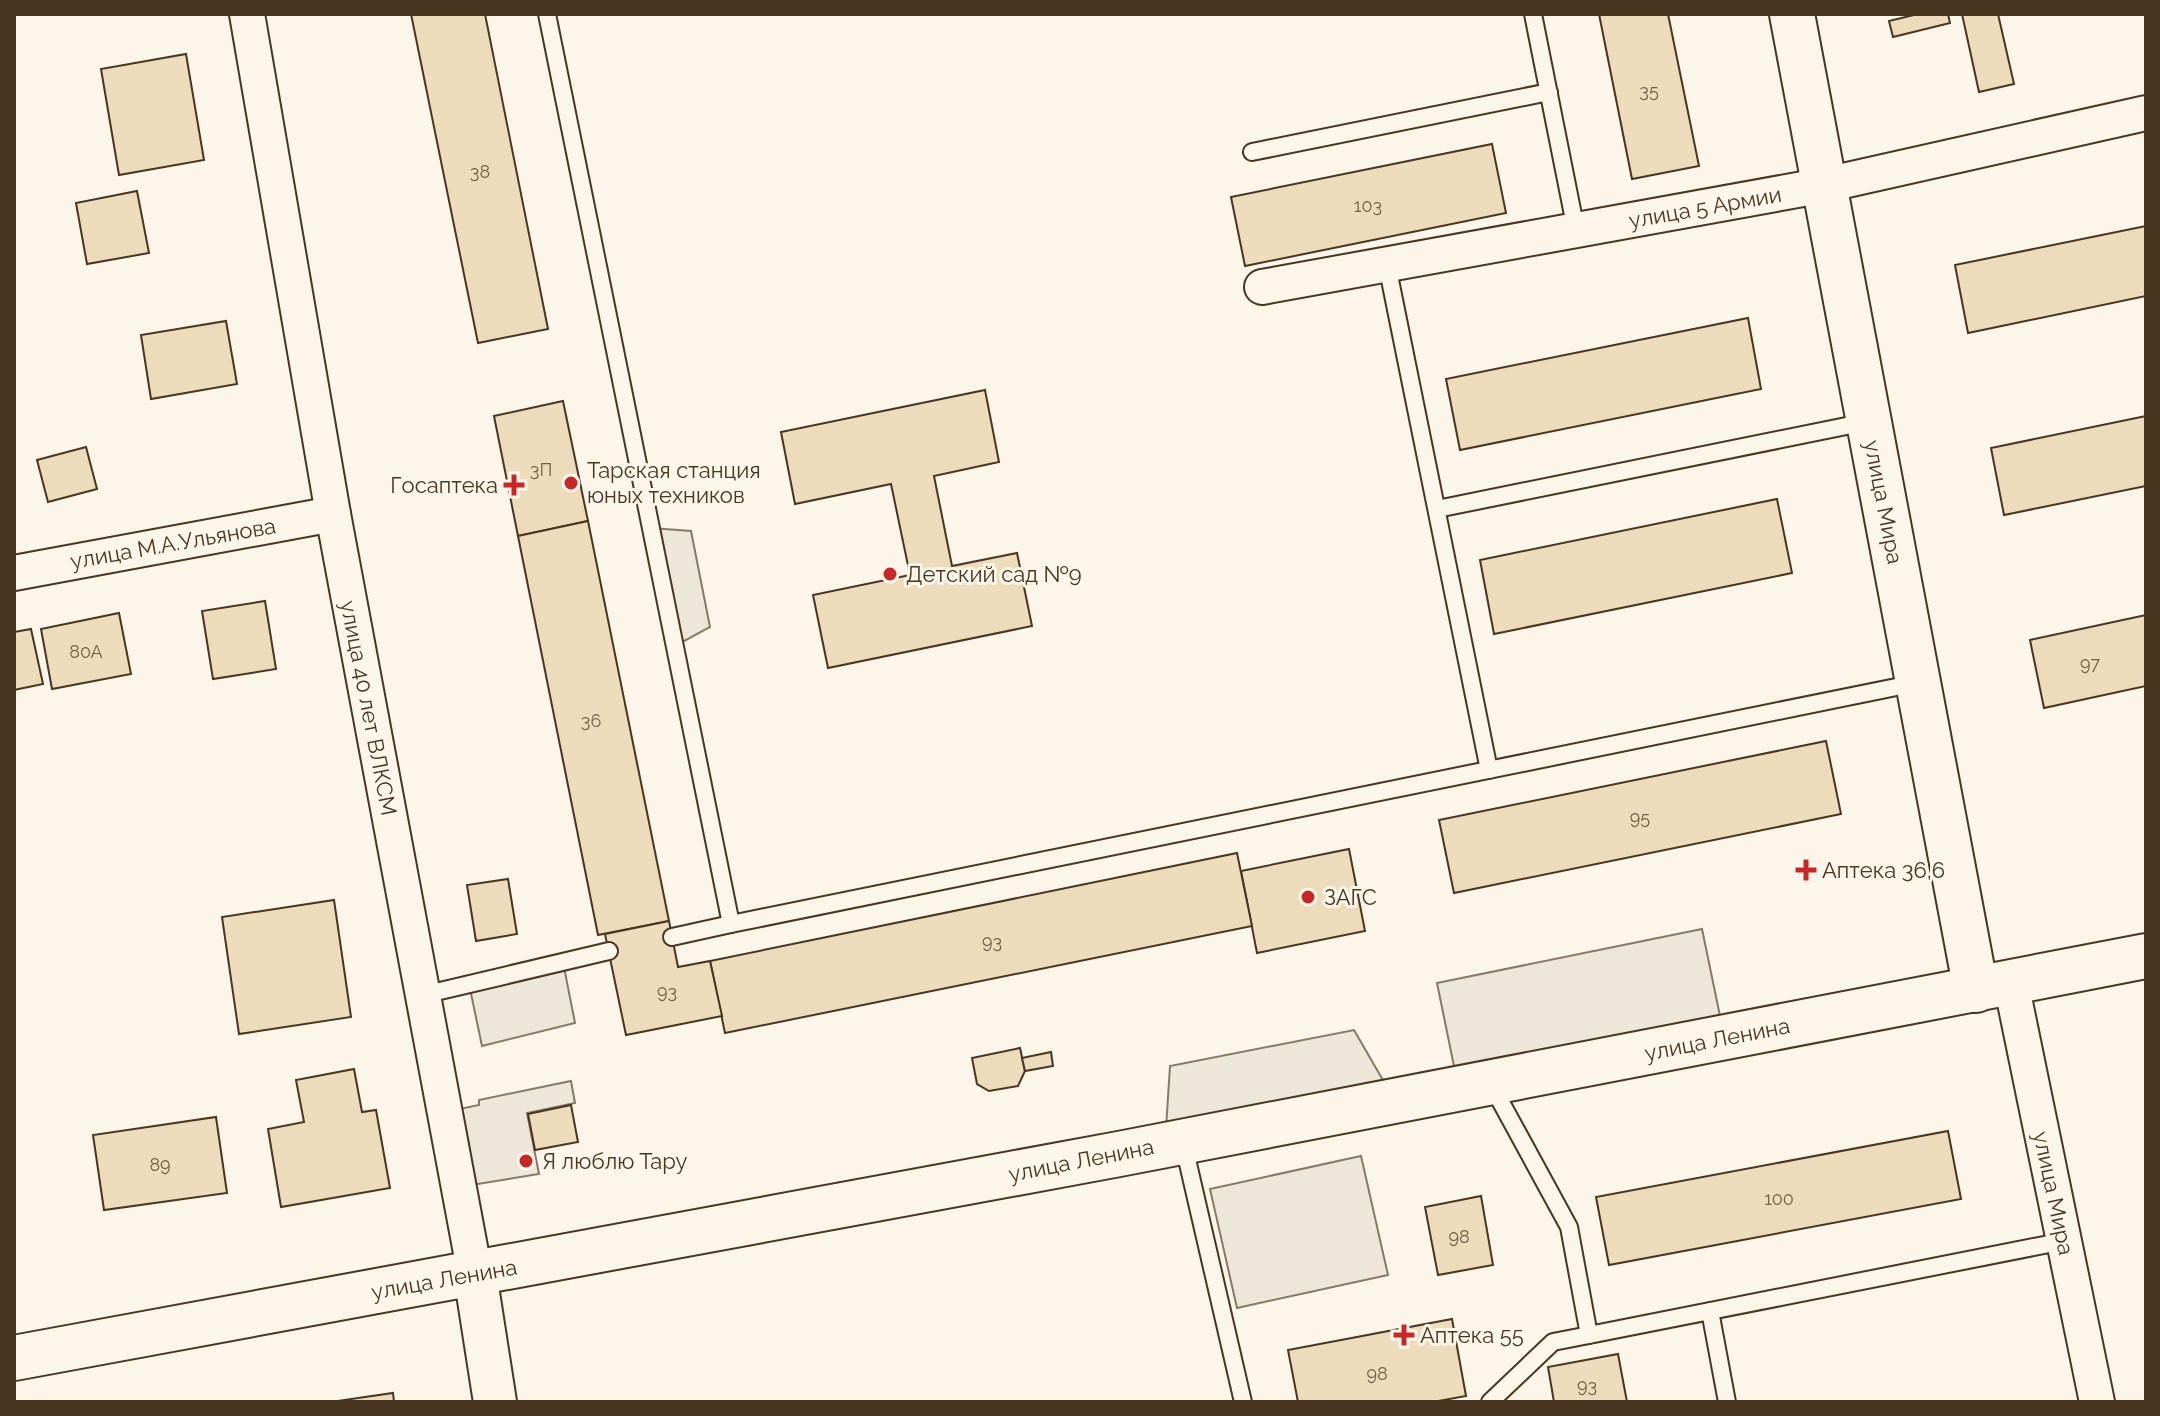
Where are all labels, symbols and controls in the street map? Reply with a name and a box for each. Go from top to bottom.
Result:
house number: 35 [1639,80,1659,101]
house number: 38 [470,161,490,182]
street label: улица 5 Армии [1627,181,1783,233]
house number: 103 [1354,195,1382,216]
street label: улица Мира [1859,438,1909,566]
place label: Тарская станция юных техников [587,457,761,508]
house number: 3П [530,459,552,480]
place label: Госаптека [390,472,498,498]
marker: Тарская станция юных техников [562,474,580,492]
marker: Госаптека [505,476,523,494]
street label: улица М.А.Ульянова [68,512,278,574]
place label: Детский сад №9 [906,561,1082,587]
marker: Детский сад №9 [881,565,899,583]
street label: улица 40 лет ВЛКСМ [335,598,403,818]
house number: 80А [69,641,103,662]
house number: 97 [2080,653,2100,674]
house number: 36 [581,710,601,731]
house number: 95 [1630,807,1650,828]
place label: Аптека 36,6 [1822,857,1945,883]
marker: Аптека 36,6 [1797,861,1815,879]
place label: ЗАГС [1324,884,1377,910]
marker: ЗАГС [1299,888,1317,906]
house number: 93 [982,931,1002,952]
house number: 93 [657,981,677,1002]
street label: улица Ленина [1642,1012,1792,1066]
street label: улица Мира [2028,1129,2080,1257]
street label: улица Ленина [1006,1133,1156,1187]
place label: Я люблю Тару [542,1148,688,1174]
marker: Я люблю Тару [517,1152,535,1170]
house number: 89 [149,1154,171,1175]
house number: 100 [1764,1188,1794,1209]
house number: 98 [1448,1226,1470,1247]
street label: улица Ленина [369,1253,519,1305]
place label: Аптека 55 [1420,1322,1524,1348]
marker: Аптека 55 [1395,1326,1413,1344]
house number: 98 [1366,1363,1388,1384]
house number: 93 [1577,1375,1597,1396]

